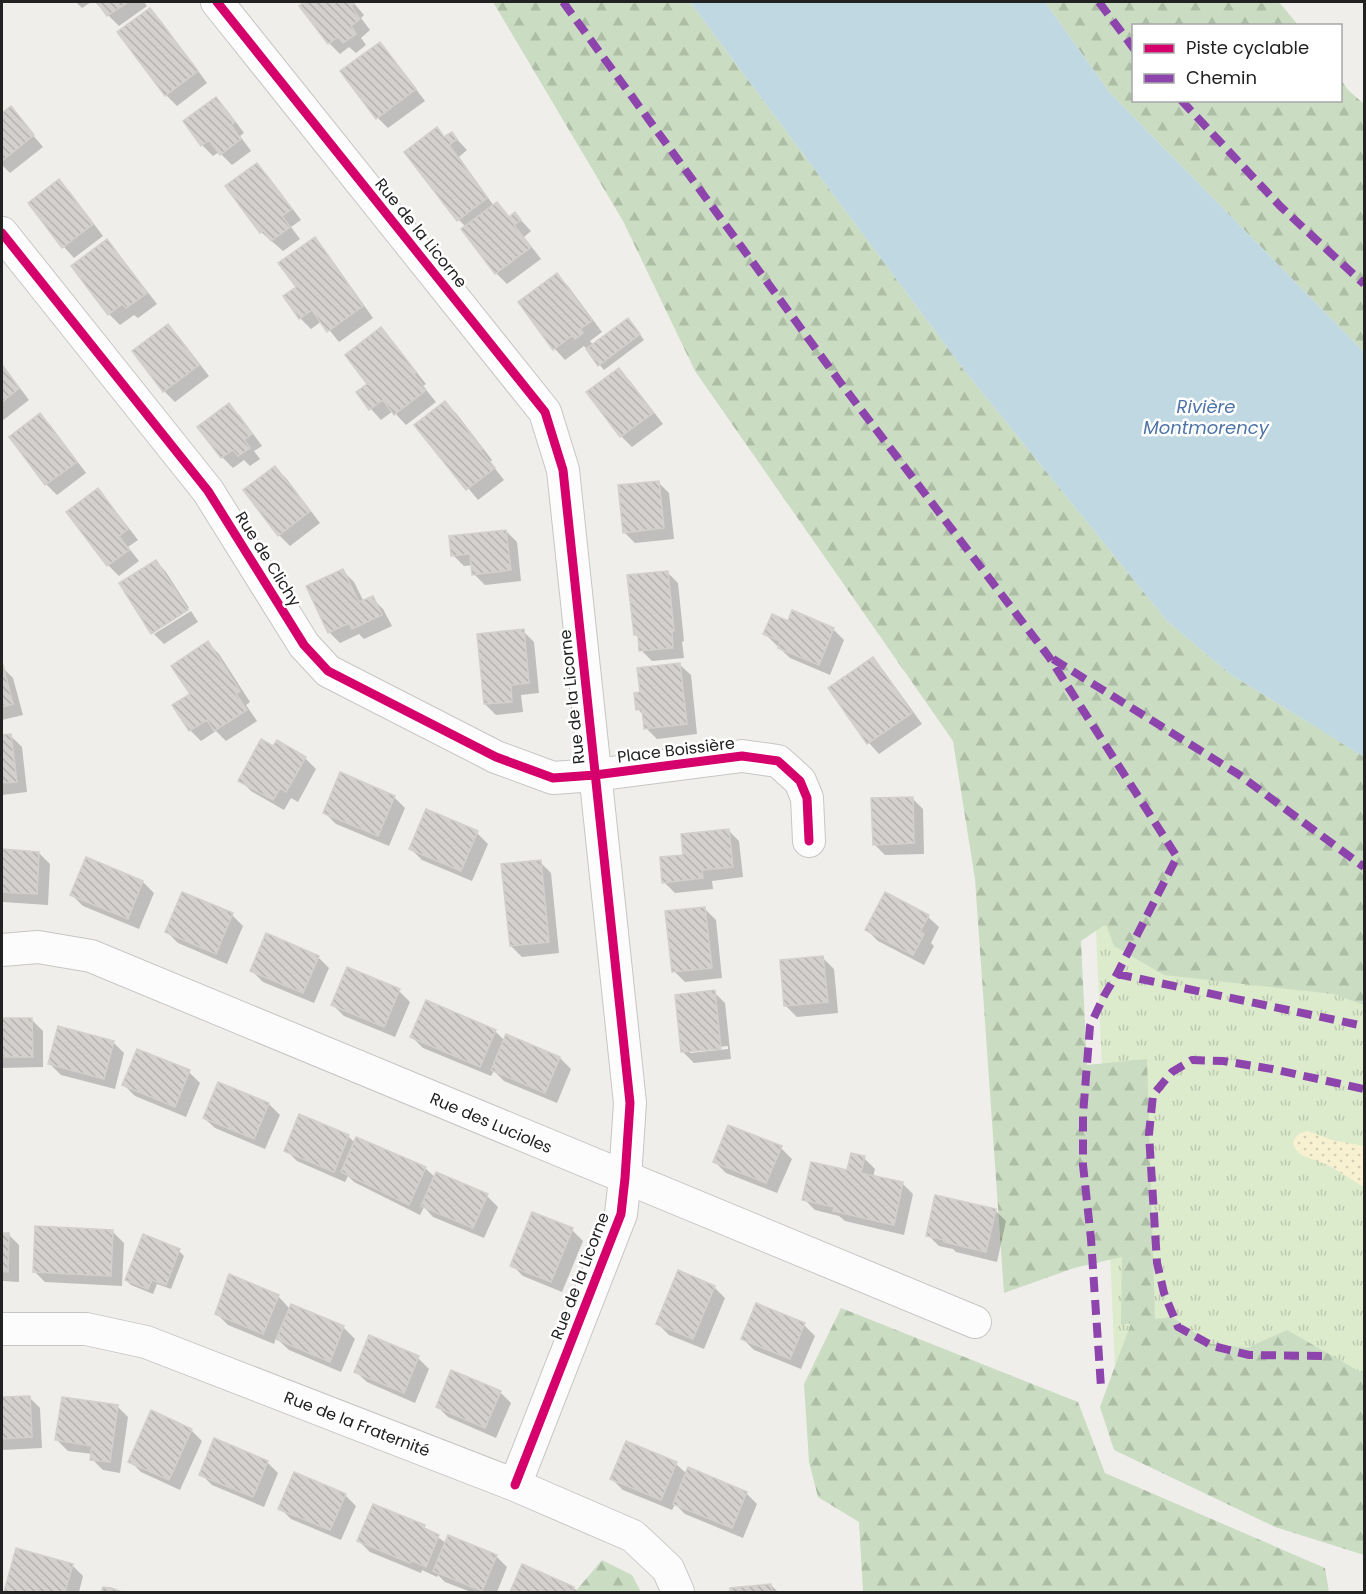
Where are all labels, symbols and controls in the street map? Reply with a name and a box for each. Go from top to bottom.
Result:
legend [1132,24,1342,102]
text: Piste cyclable [1186,35,1309,60]
text: Chemin [1186,65,1257,90]
street label: Rue de la Licorne [370,173,473,293]
water label: Rivière Montmorency [1143,394,1270,440]
street label: Rue de Clichy [230,507,306,611]
street label: Rue de la Licorne [553,629,590,765]
street label: Place Boissière [616,731,736,769]
street label: Rue des Lucioles [426,1087,556,1159]
street label: Rue de la Licorne [545,1209,615,1343]
street label: Rue de la Fraternité [281,1386,433,1462]

